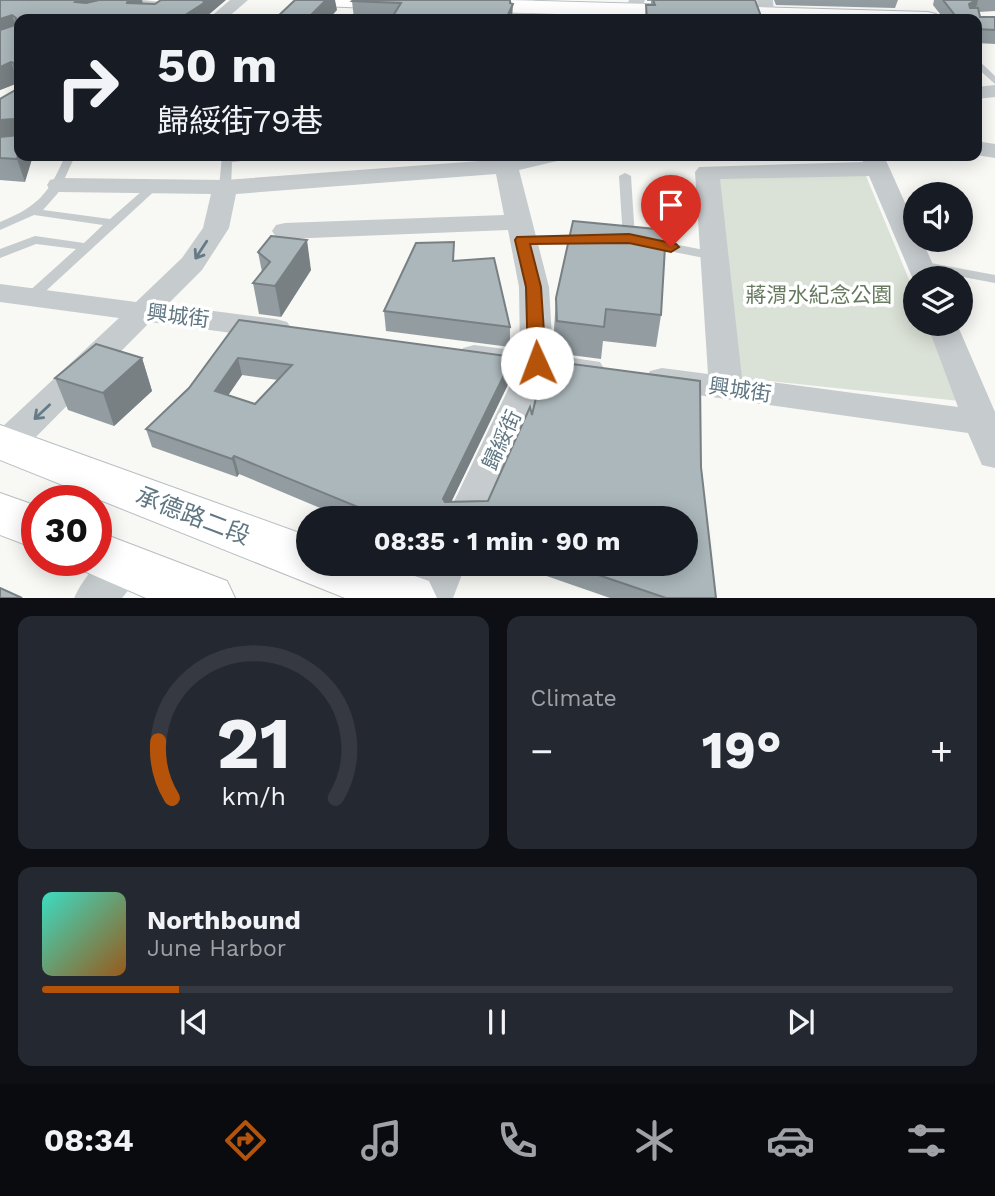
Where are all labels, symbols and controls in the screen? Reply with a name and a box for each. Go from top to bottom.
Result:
text: 50 m [157,36,277,94]
icon: right [42,42,133,133]
text: 歸綏街79巷 [157,102,323,140]
pin [641,175,701,247]
map controls [903,182,973,336]
button: sound [903,182,973,252]
icon: arrive [652,186,690,224]
one-way arrow [194,240,208,259]
button: layers [903,266,973,336]
park label: 蔣渭水紀念公園 [746,282,893,307]
street label: 興城街 [145,299,211,332]
position arrow [500,326,574,400]
street label: 興城街 [707,373,773,406]
one-way arrow [34,403,51,420]
street label: 歸綏街 [477,406,526,474]
street label: 承德路二段 [132,481,254,551]
speed limit sign: 30 [21,485,112,576]
text: 08:35 · 1 min · 90 m [374,526,620,556]
text: Climate [531,685,617,712]
text: 21 [216,701,291,787]
text: 19° [702,720,782,781]
text: − [531,729,553,773]
text: + [930,729,953,773]
text: km/h [221,782,285,811]
text: Northbound [147,905,301,935]
text: June Harbor [147,935,286,962]
icon: previous [175,1003,213,1041]
icon: pause [478,1003,516,1041]
icon: next [782,1003,820,1041]
icon: directions [221,1116,270,1165]
icon: music [357,1116,406,1165]
icon: phone [493,1116,542,1165]
icon: climate [630,1116,679,1165]
icon: car [766,1116,815,1165]
icon: filters [902,1116,951,1165]
text: 08:34 [44,1121,134,1159]

